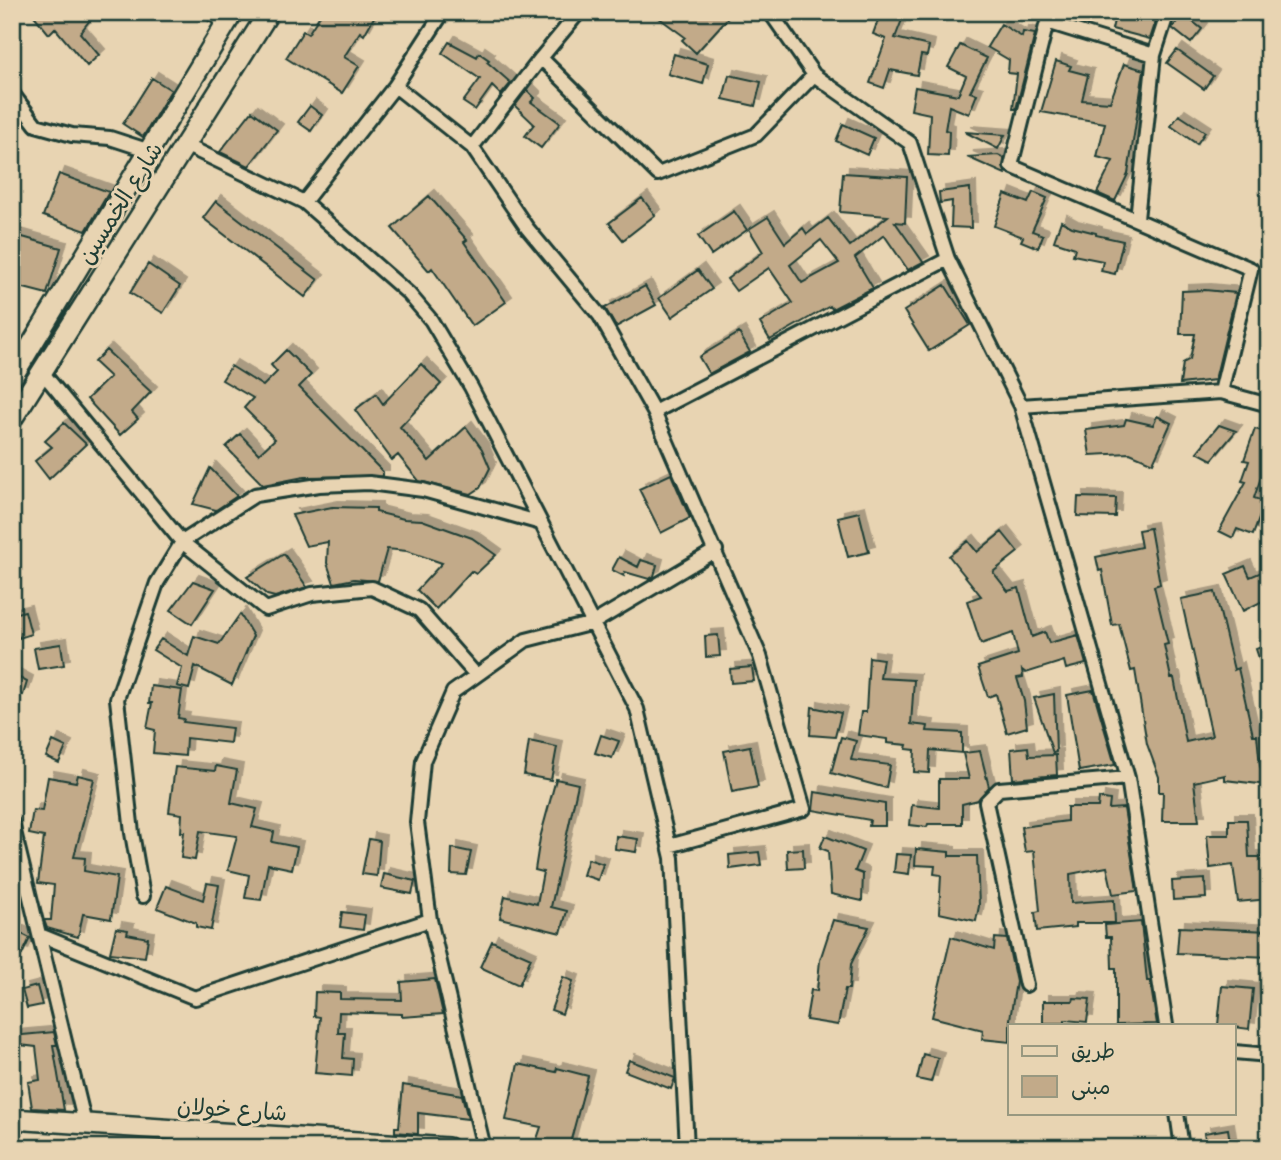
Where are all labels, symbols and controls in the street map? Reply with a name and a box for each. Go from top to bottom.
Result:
street label: شارع الخمسين [72,137,171,271]
legend [1008,1024,1236,1114]
text: طريق [1071,1038,1115,1066]
text: مبنى [1071,1074,1110,1102]
street label: شارع خولان [176,1092,288,1130]

